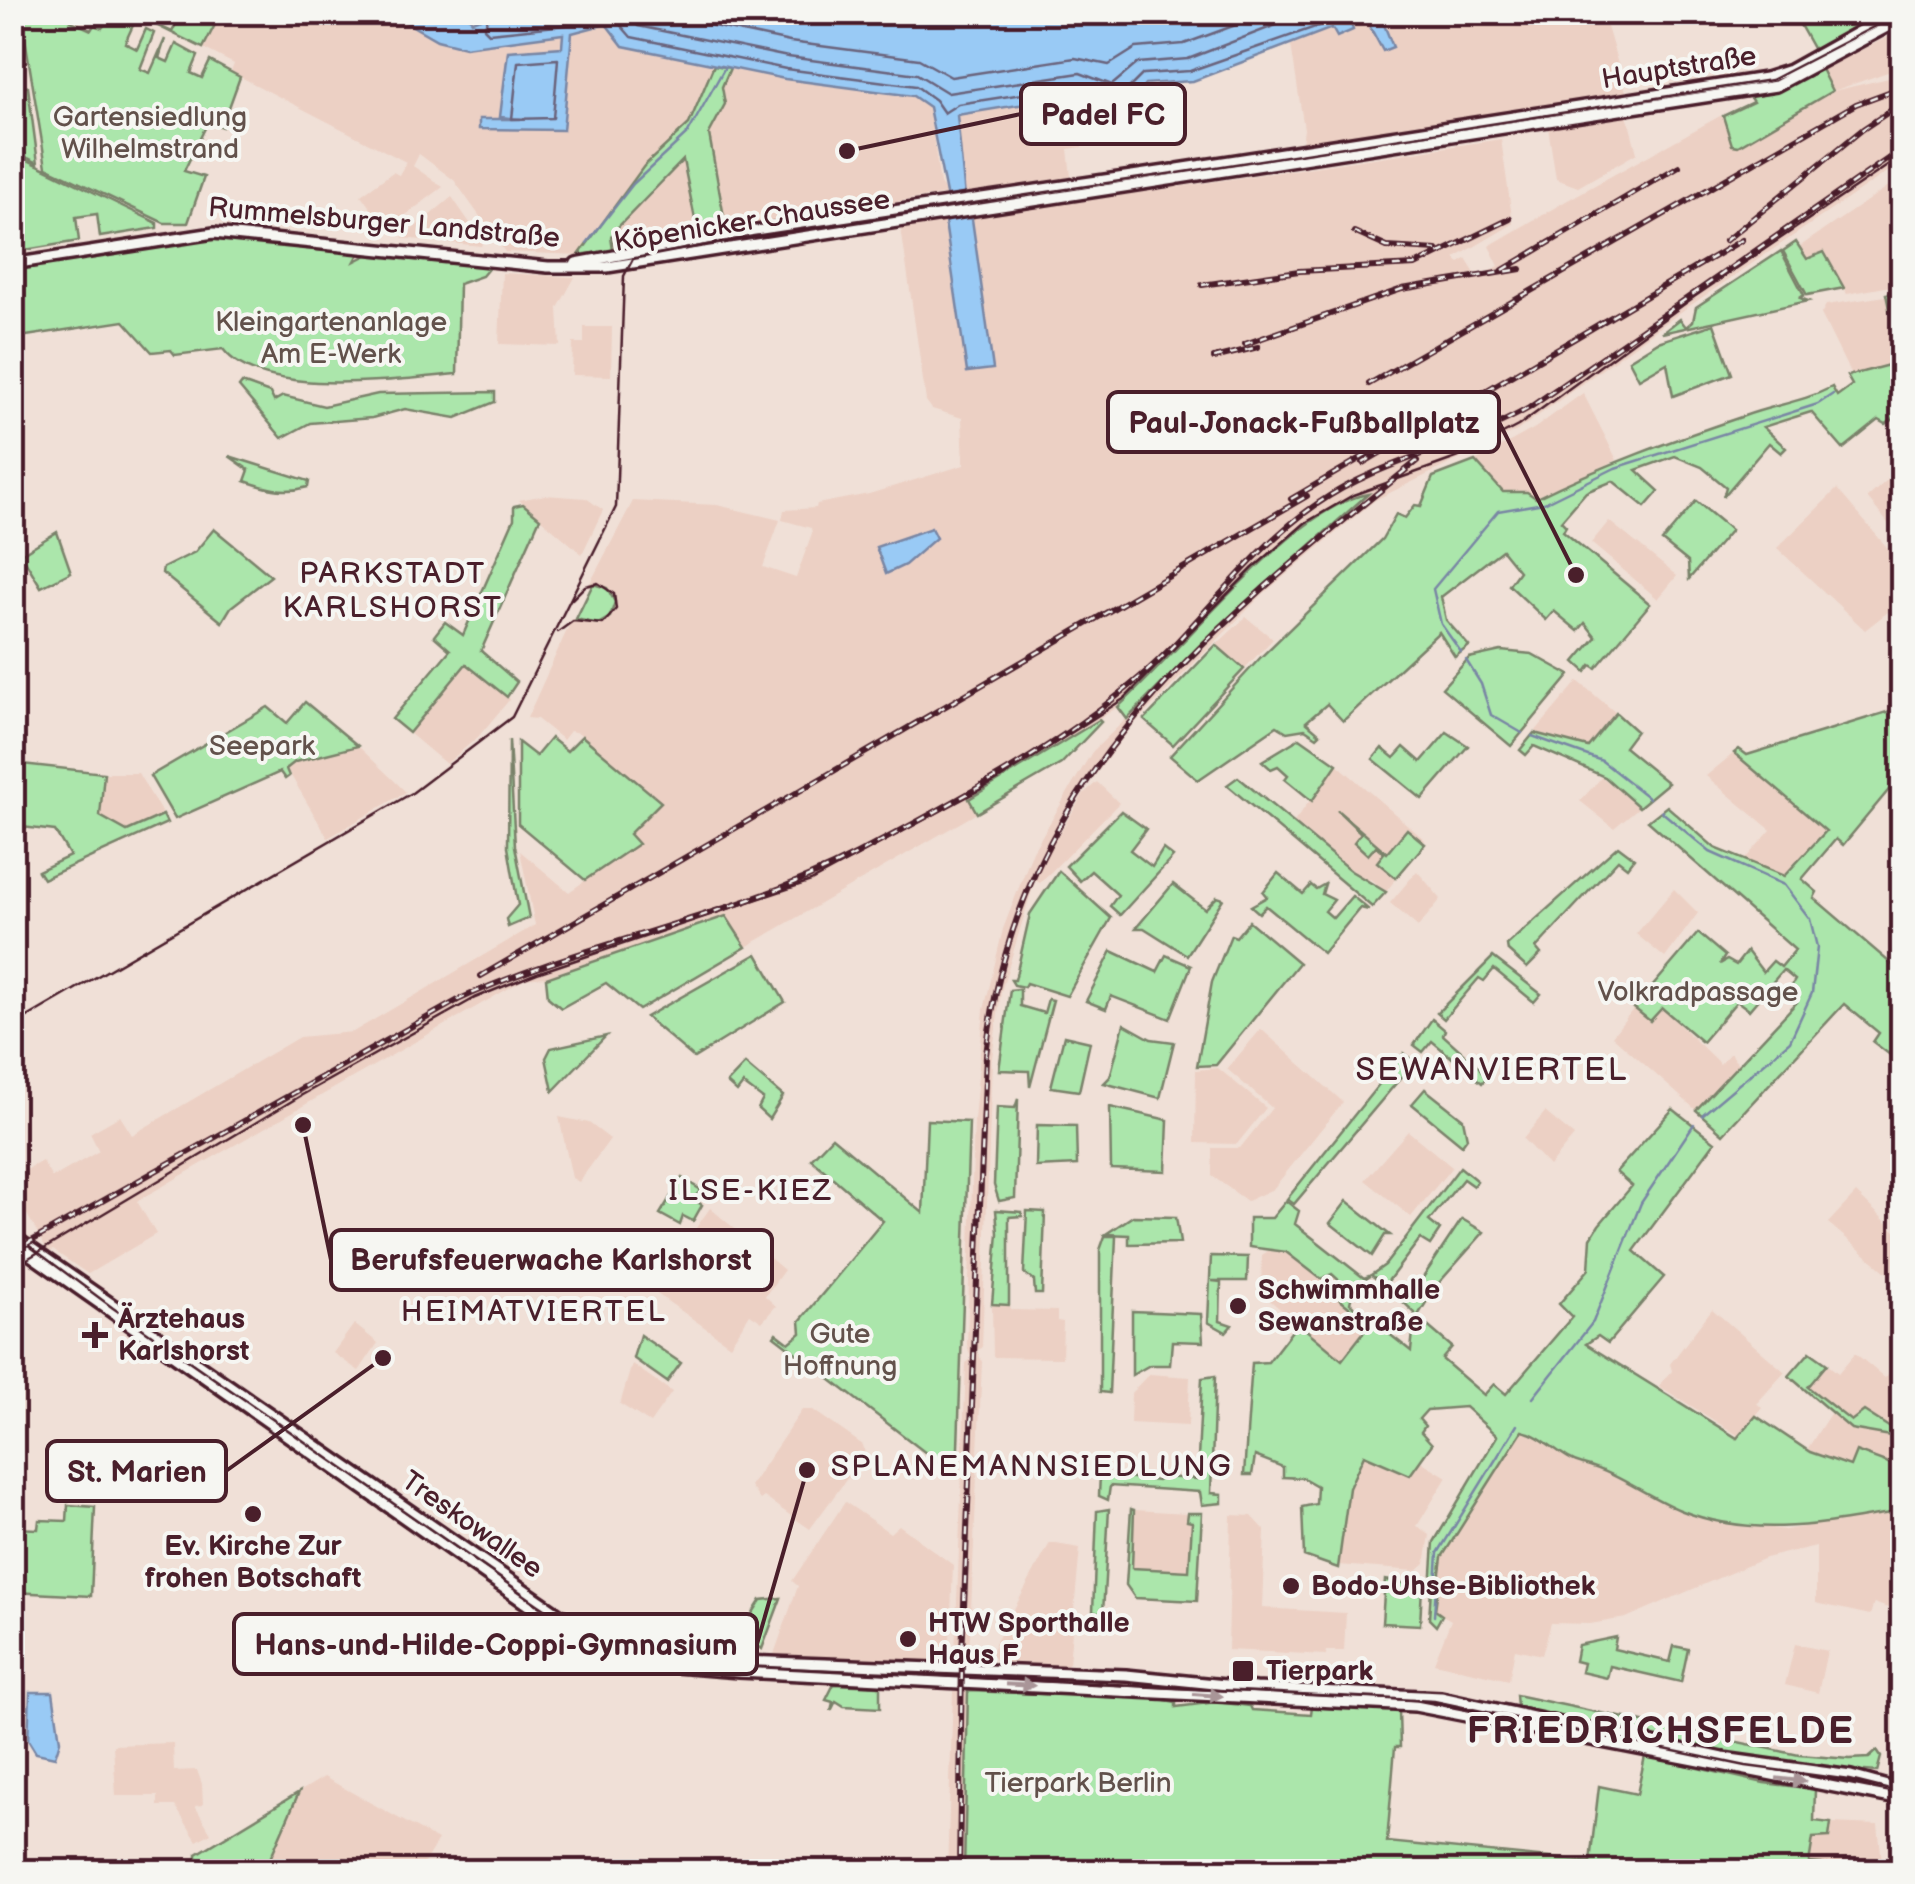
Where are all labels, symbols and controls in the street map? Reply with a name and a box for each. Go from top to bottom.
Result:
street label: Hauptstraße [1599,39,1759,97]
callout: Padel FC [1021,84,1185,144]
text: Padel FC [1041,98,1165,134]
park label: Gartensiedlung Wilhelmstrand [53,101,247,166]
street label: Köpenicker Chaussee [612,183,892,259]
street label: Rummelsburger Landstraße [207,191,561,255]
park label: Kleingartenanlage Am E-Werk [215,306,447,371]
callout: Paul-Jonack-Fußballplatz [1108,392,1499,452]
text: Paul-Jonack-Fußballplatz [1128,406,1480,442]
district label: PARKSTADT KARLSHORST [282,556,504,626]
park label: Seepark [209,730,315,763]
park label: Volkradpassage [1598,976,1798,1009]
district label: SEWANVIERTEL [1355,1051,1629,1090]
district label: ILSE-KIEZ [669,1173,833,1209]
callout: Berufsfeuerwache Karlshorst [331,1230,772,1290]
text: Berufsfeuerwache Karlshorst [350,1243,752,1279]
place label: Schwimmhalle Sewanstraße [1258,1274,1440,1339]
district label: HEIMATVIERTEL [401,1294,667,1330]
marker: Schwimmhalle Sewanstraße [1227,1295,1249,1317]
place label: Ärztehaus Karlshorst [117,1301,249,1368]
park label: Gute Hoffnung [783,1318,897,1383]
marker: Ärztehaus Karlshorst [82,1322,108,1348]
callout: St. Marien [47,1441,226,1501]
district label: SPLANEMANNSIEDLUNG [831,1449,1233,1485]
text: St. Marien [67,1455,207,1491]
street label: Treskowallee [395,1464,549,1586]
marker: Ev. Kirche Zur frohen Botschaft [242,1503,264,1525]
place label: Ev. Kirche Zur frohen Botschaft [145,1530,361,1595]
place label: Bodo-Uhse-Bibliothek [1311,1570,1596,1603]
marker: Bodo-Uhse-Bibliothek [1280,1575,1302,1597]
place label: HTW Sporthalle Haus F [928,1607,1130,1672]
callout: Hans-und-Hilde-Coppi-Gymnasium [234,1614,757,1674]
text: Hans-und-Hilde-Coppi-Gymnasium [255,1628,738,1664]
marker: HTW Sporthalle Haus F [897,1628,919,1650]
place label: Tierpark [1266,1655,1373,1688]
marker: Tierpark [1230,1658,1256,1684]
one-way arrow [1005,1677,1037,1693]
one-way arrow [1192,1688,1224,1704]
district label: FRIEDRICHSFELDE [1467,1709,1855,1754]
park label: Tierpark Berlin [985,1767,1171,1800]
one-way arrow [1776,1772,1808,1788]

